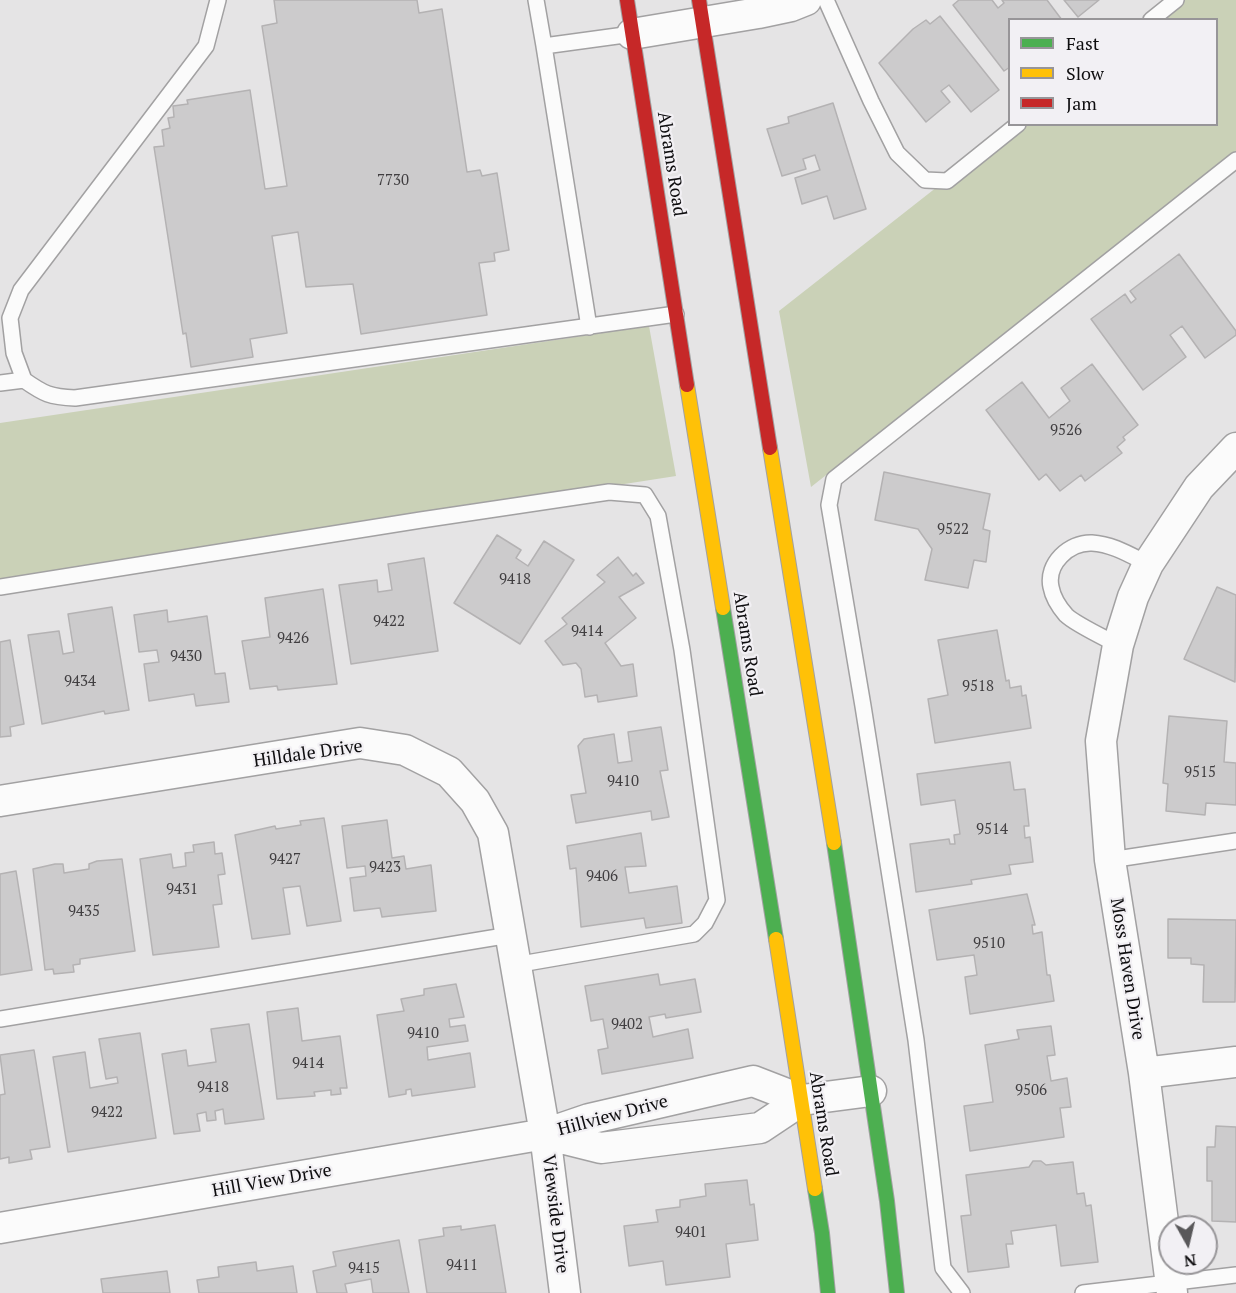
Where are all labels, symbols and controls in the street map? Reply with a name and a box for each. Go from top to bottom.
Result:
legend [1008,18,1218,126]
text: Fast [1066,31,1099,55]
text: Slow [1066,61,1104,85]
text: Jam [1066,91,1097,115]
street label: Abrams Road [652,110,690,218]
house number: 7730 [377,172,409,190]
house number: 9526 [1050,422,1082,440]
house number: 9522 [937,521,969,539]
house number: 9418 [499,571,531,589]
street label: Abrams Road [728,590,766,698]
house number: 9422 [373,613,405,631]
house number: 9414 [571,623,603,641]
house number: 9426 [277,630,309,648]
house number: 9430 [170,648,202,666]
house number: 9434 [64,673,96,691]
house number: 9518 [962,678,994,696]
street label: Hilldale Drive [252,736,364,772]
house number: 9515 [1184,764,1216,782]
house number: 9410 [607,773,639,791]
house number: 9514 [976,821,1008,839]
house number: 9427 [269,851,301,869]
house number: 9423 [369,859,401,877]
house number: 9406 [586,868,618,886]
house number: 9431 [166,881,198,899]
street label: Moss Haven Drive [1105,896,1149,1042]
house number: 9435 [68,903,100,921]
house number: 9510 [973,935,1005,953]
house number: 9402 [611,1016,643,1034]
house number: 9410 [407,1025,439,1043]
house number: 9414 [292,1055,324,1073]
street label: Abrams Road [804,1070,842,1178]
house number: 9418 [197,1079,229,1097]
house number: 9506 [1015,1082,1047,1100]
street label: Hillview Drive [555,1091,671,1141]
house number: 9422 [91,1104,123,1122]
street label: Viewside Drive [537,1153,573,1275]
street label: Hill View Drive [211,1160,333,1202]
north arrow [1158,1215,1218,1275]
house number: 9401 [675,1224,707,1242]
text: N [1183,1249,1198,1273]
house number: 9411 [446,1257,478,1275]
house number: 9415 [348,1260,380,1278]

